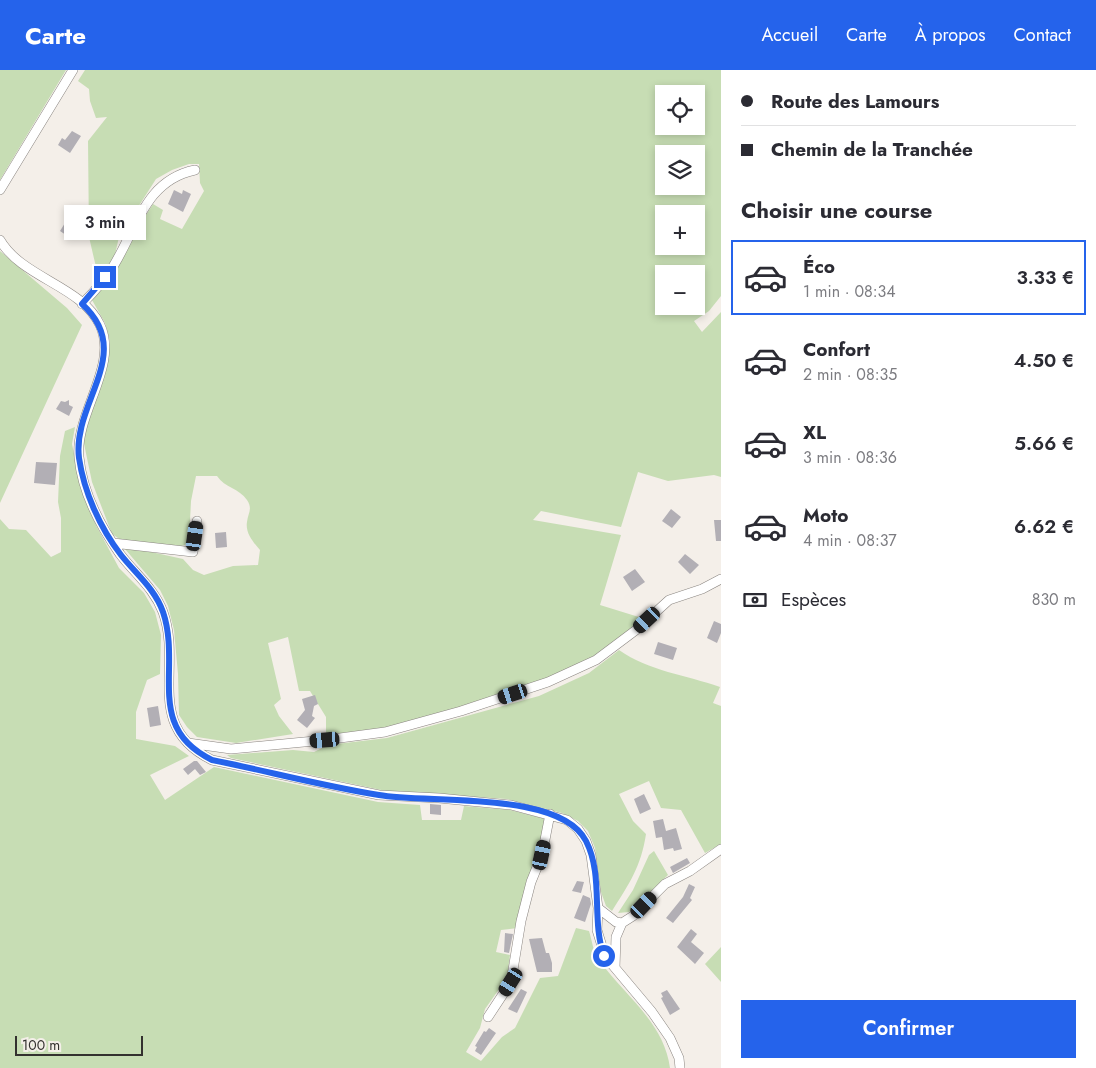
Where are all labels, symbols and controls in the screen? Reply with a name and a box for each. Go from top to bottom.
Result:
text: Carte [25,18,86,53]
text: Accueil [761,22,818,48]
text: Carte [846,22,887,48]
text: À propos [915,22,985,48]
text: Contact [1013,22,1071,48]
map controls [655,85,705,315]
button: locate [655,85,705,135]
text: Route des Lamours [771,88,940,115]
text: Chemin de la Tranchée [771,136,973,163]
button: layers [655,145,705,195]
text: Choisir une course [741,194,932,226]
callout: 3 min [64,204,146,240]
button: + [655,205,705,255]
text: 3 min [85,211,125,234]
text: Éco [803,253,835,280]
icon: car [743,255,788,300]
text: 3.33 € [1017,264,1074,291]
button: − [655,265,705,315]
route end [94,266,116,288]
text: 1 min · 08:34 [803,280,896,303]
text: Confort [803,336,870,363]
icon: car [743,338,788,383]
text: 4.50 € [1014,347,1074,374]
text: 2 min · 08:35 [803,363,897,386]
text: XL [803,419,826,446]
icon: car [743,421,788,466]
text: 5.66 € [1014,430,1074,457]
text: 3 min · 08:36 [803,446,897,469]
text: Moto [803,502,848,529]
icon: car [743,504,788,549]
text: 6.62 € [1014,513,1074,540]
car [185,520,204,552]
text: 4 min · 08:37 [803,529,897,552]
icon: cash [741,586,769,614]
text: Espèces [781,586,846,613]
text: 830 m [1032,588,1076,611]
car [630,604,663,636]
car [496,682,529,706]
car [309,731,340,749]
car [531,839,552,871]
car [628,889,659,921]
route start [593,945,615,967]
car [496,965,525,999]
button: Confirmer [741,1000,1076,1058]
scale bar [15,1033,142,1056]
text: 100 m [22,1035,60,1055]

